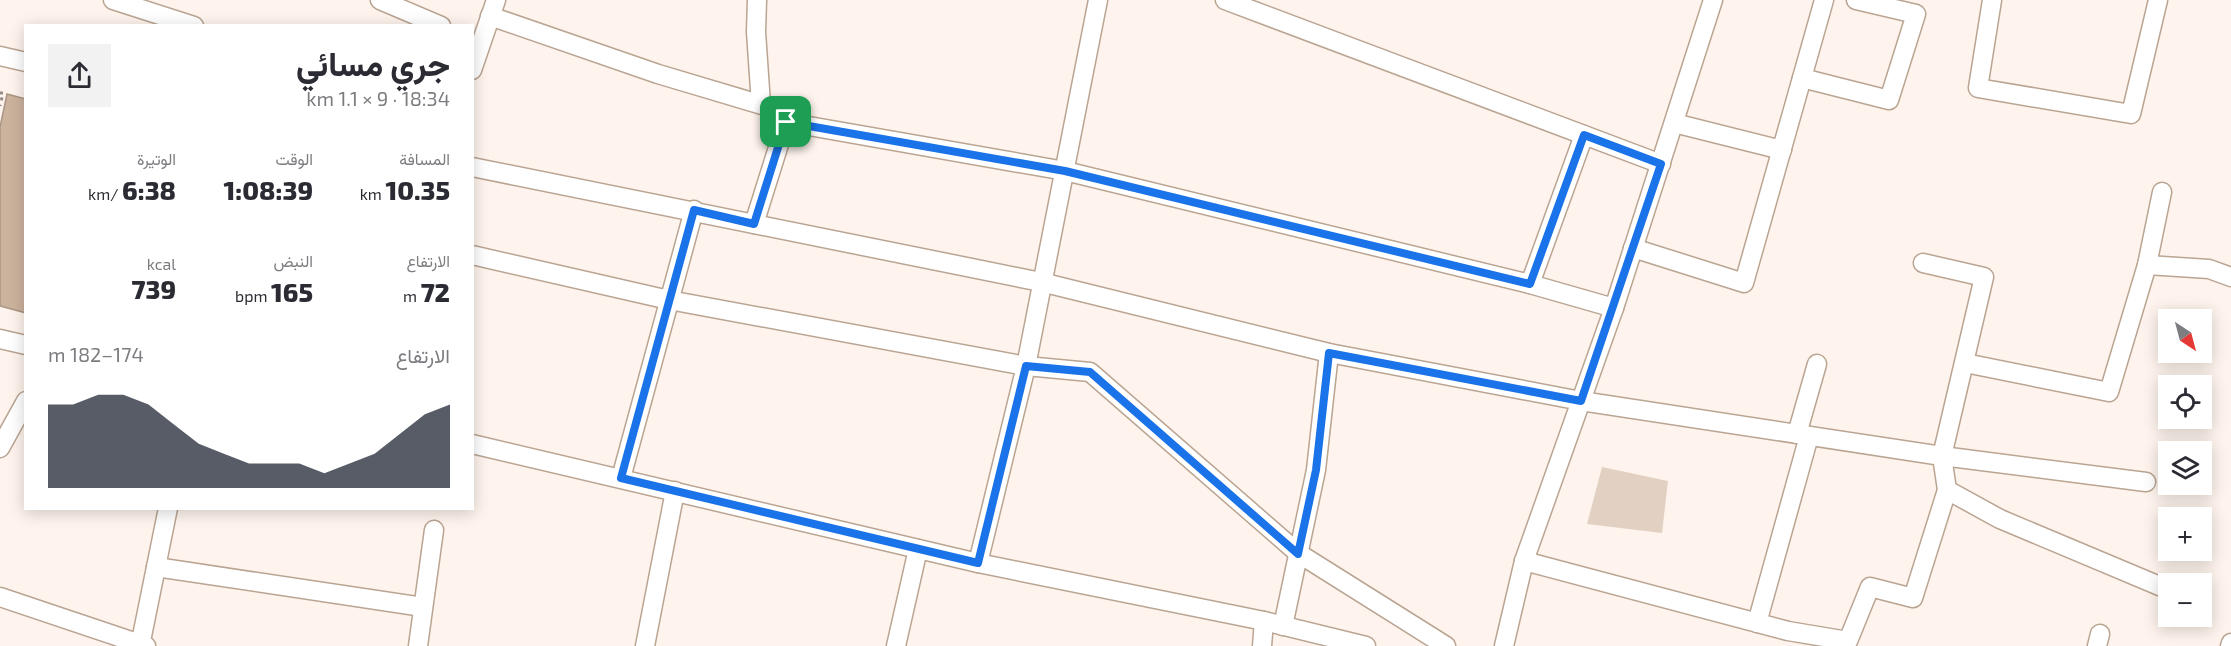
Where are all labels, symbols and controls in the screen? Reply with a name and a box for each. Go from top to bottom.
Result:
text: جري مسائي [296,43,450,83]
button: share [48,44,111,107]
text: 18:34 · 9 × 1.1 km [306,86,450,110]
pin [760,96,811,147]
icon: arrive [769,105,802,138]
text: الوتيرة [137,149,176,168]
text: الوقت [275,149,313,168]
text: المسافة [399,149,450,168]
text: 6:38 [122,174,176,205]
text: 1:08:39 [224,174,313,205]
text: 10.35 [385,174,450,205]
text: /km [88,184,122,203]
text: km [360,184,385,203]
text: النبض [273,251,313,270]
text: الارتفاع [407,251,450,270]
text: kcal [147,254,176,273]
text: 739 [132,273,176,304]
text: 165 [271,276,313,307]
text: 72 [421,276,450,307]
text: bpm [235,286,271,305]
text: m [403,286,421,305]
north arrow [2158,309,2212,363]
map controls [2158,309,2212,627]
text: 174–182 m [48,342,144,366]
text: الارتفاع [396,343,450,367]
button: locate [2158,375,2212,429]
button: layers [2158,441,2212,495]
button: + [2158,507,2212,561]
button: − [2158,573,2212,627]

